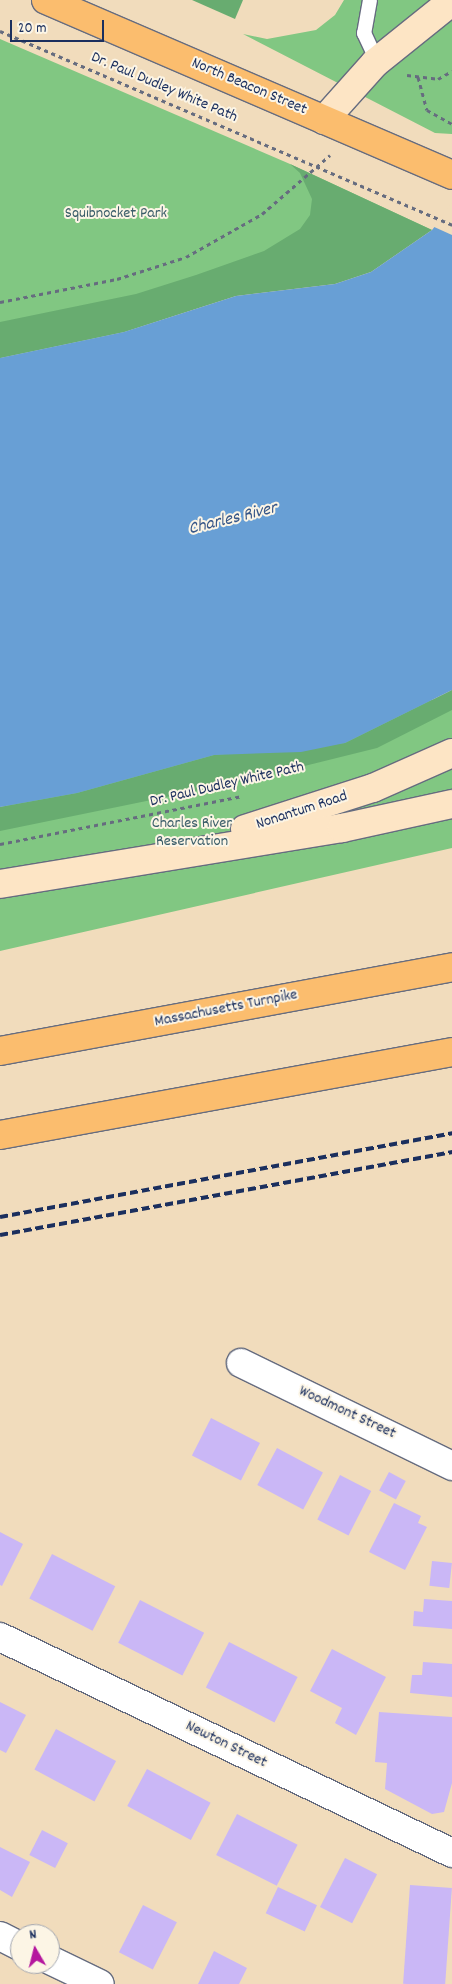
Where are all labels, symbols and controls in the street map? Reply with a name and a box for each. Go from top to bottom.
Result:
scale bar [12,10,106,42]
text: 20 m [18,18,46,40]
street label: Dr. Paul Dudley White Path [88,48,240,128]
street label: North Beacon Street [188,54,310,120]
park label: Squibnocket Park [65,204,167,224]
water label: Charles River [187,499,279,541]
street label: Dr. Paul Dudley White Path [148,758,306,812]
street label: Nonantum Road [254,787,350,835]
park label: Charles River Reservation [152,814,232,852]
street label: Massachusetts Turnpike [153,986,299,1032]
street label: Woodmont Street [295,1382,399,1444]
street label: Newton Street [182,1717,270,1773]
north arrow [10,1924,60,1974]
text: N [28,1925,38,1946]

